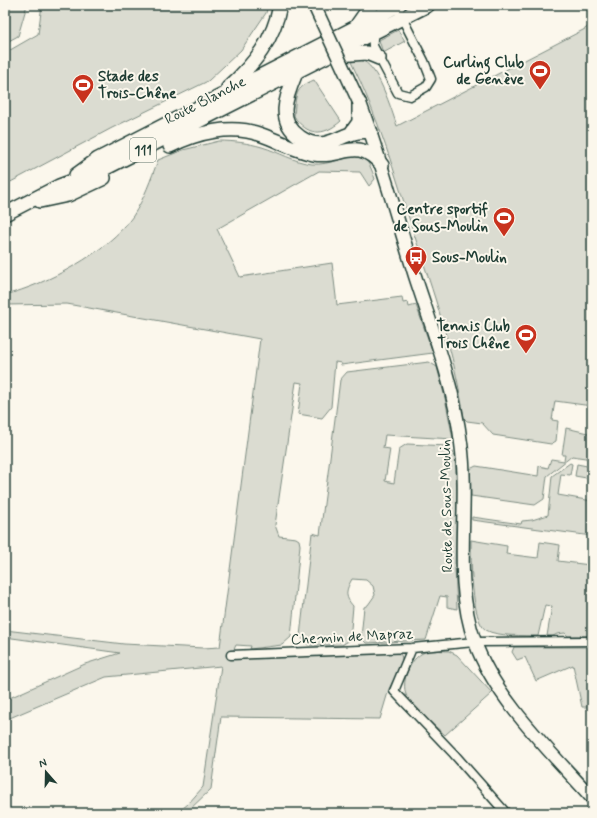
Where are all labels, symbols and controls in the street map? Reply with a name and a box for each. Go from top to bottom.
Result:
place label: Curling Club de Genève [443,53,525,90]
sports icon: Curling Club de Genève [527,58,553,91]
place label: Stade des Trois-Chêne [98,67,177,104]
sports icon: Stade des Trois-Chêne [70,72,96,105]
street label: Route Blanche [161,72,249,130]
road number: 111 [130,138,156,162]
place label: Centre sportif de Sous-Moulin [394,200,489,237]
sports icon: Centre sportif de Sous-Moulin [491,205,517,238]
bus stop icon: Sous-Moulin [403,244,429,277]
place label: Sous-Moulin [432,248,507,268]
place label: Tennis Club Trois Chêne [437,317,511,354]
sports icon: Tennis Club Trois Chêne [513,322,539,355]
street label: Route de Sous-Moulin [436,439,458,573]
street label: Chemin de Mapraz [290,624,414,650]
north arrow [26,752,66,792]
text: N [37,756,49,771]

